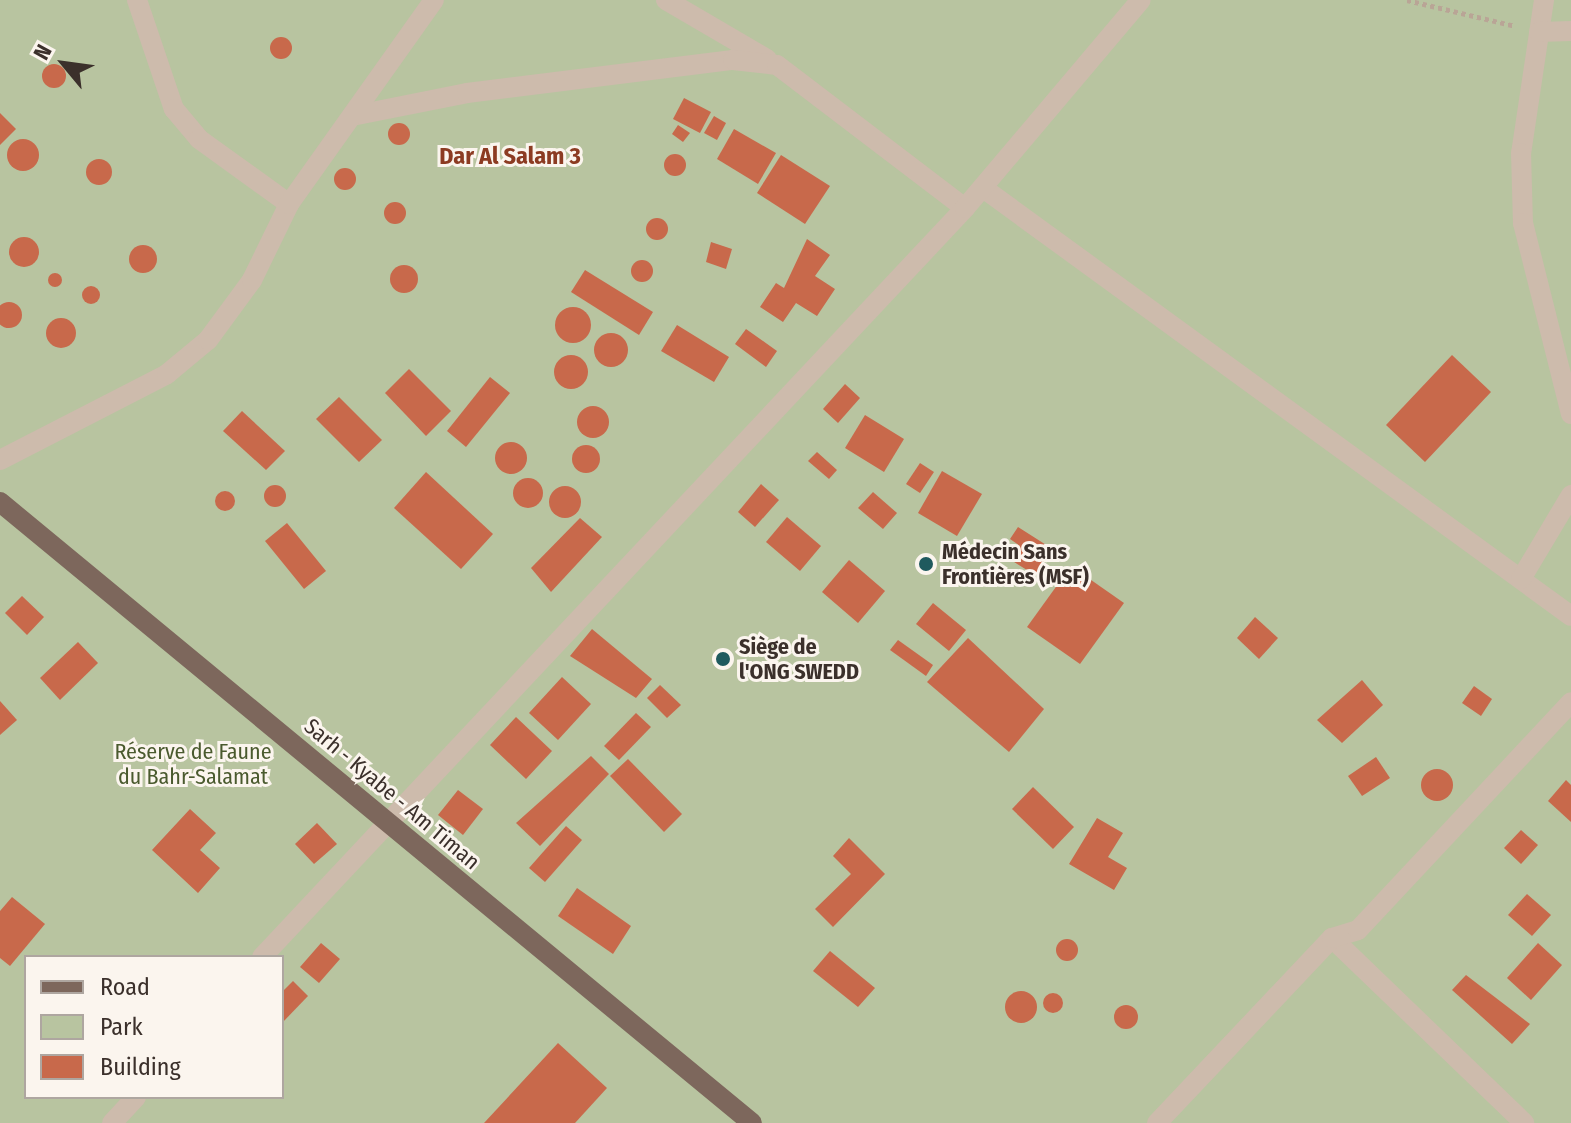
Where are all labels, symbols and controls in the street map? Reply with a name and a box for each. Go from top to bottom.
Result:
north arrow [24,24,104,104]
text: N [28,40,58,64]
district label: Dar Al Salam 3 [439,143,581,171]
place label: Médecin Sans Frontières (MSF) [942,538,1089,590]
marker: Médecin Sans Frontières (MSF) [917,555,935,573]
place label: Siège de l'ONG SWEDD [739,633,859,684]
marker: Siège de l'ONG SWEDD [714,650,732,668]
street label: Sarh - Kyabe - Am Timan [299,713,485,875]
park label: Réserve de Faune du Bahr-Salamat [114,738,272,790]
legend [24,955,284,1099]
text: Road [100,973,150,1001]
text: Park [100,1013,143,1041]
text: Building [100,1053,181,1081]

